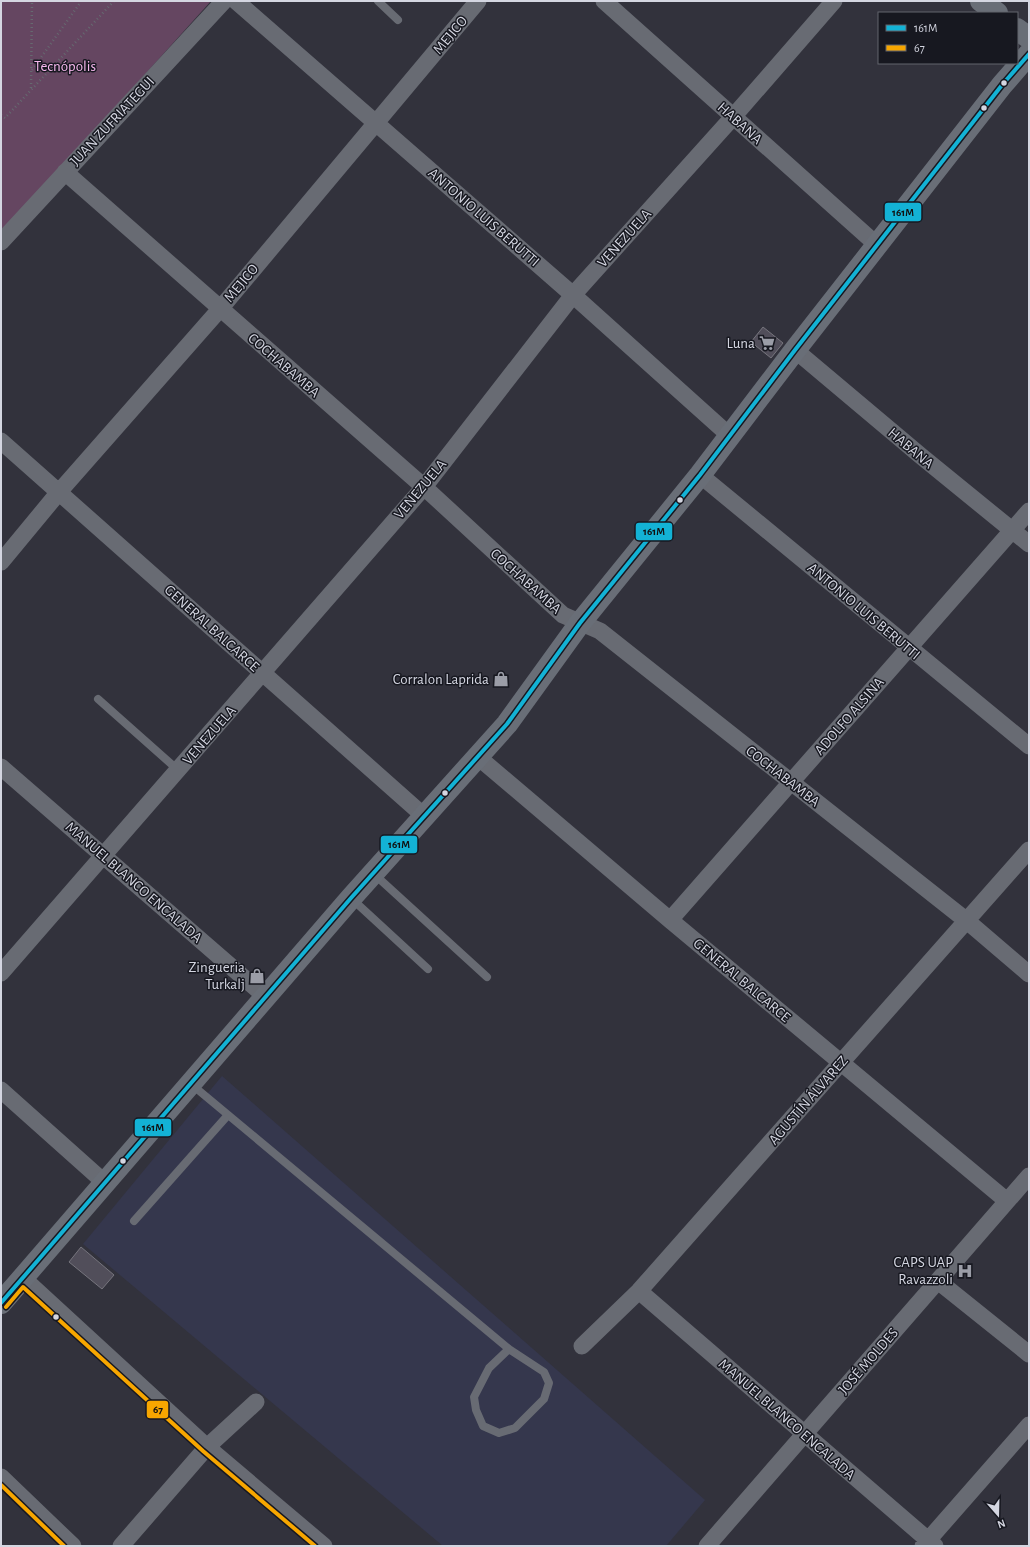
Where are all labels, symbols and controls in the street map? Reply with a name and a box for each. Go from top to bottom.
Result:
legend [878,12,1018,64]
street label: MEJICO [430,13,471,57]
text: 161M [914,22,937,34]
text: 67 [914,42,925,54]
park label: Tecnópolis [34,59,96,74]
street label: JUAN ZUFRIATEGUI [67,74,157,169]
unlabelled marker [999,78,1009,88]
street label: HABANA [714,100,765,147]
unlabelled marker [979,103,989,113]
street label: ANTONIO LUIS BERUTTI [425,165,542,269]
line badge: 161M [884,202,922,222]
street label: VENEZUELA [595,206,654,270]
text: 161M [892,207,914,218]
street label: MEJICO [221,261,262,305]
street label: COCHABAMBA [245,330,323,401]
supermarket icon: Luna [758,334,776,352]
place label: Luna [727,336,755,351]
street label: HABANA [885,425,937,472]
street label: VENEZUELA [391,456,450,522]
unlabelled marker [675,495,685,505]
line badge: 161M [635,522,673,541]
text: 161M [643,526,665,537]
street label: COCHABAMBA [487,546,564,617]
street label: ANTONIO LUIS BERUTTI [805,560,923,663]
street label: GENERAL BALCARCE [161,582,262,675]
shop icon: Corralon Laprida [492,670,510,688]
place label: Corralon Laprida [393,672,489,687]
street label: ADOLFO ALSINA [812,674,887,758]
street label: VENEZUELA [180,703,239,768]
street label: COCHABAMBA [743,743,823,810]
unlabelled marker [440,788,450,798]
street label: MANUEL BLANCO ENCALADA [62,819,205,946]
line badge: 161M [380,835,418,854]
text: 161M [388,839,410,850]
street label: GENERAL BALCARCE [690,936,793,1025]
place label: Zingueria Turkalj [188,960,245,992]
shop icon: Zingueria Turkalj [248,967,266,985]
street label: AGUSTÍN ÁLVAREZ [764,1052,851,1148]
line badge: 161M [134,1118,172,1137]
text: 161M [142,1122,164,1133]
unlabelled marker [118,1156,128,1166]
place label: CAPS UAP Ravazzoli [894,1255,953,1287]
hospital icon: CAPS UAP Ravazzoli [956,1262,974,1280]
unlabelled marker [51,1312,61,1322]
street label: JOSÉ MOLDES [834,1324,901,1397]
street label: MANUEL BLANCO ENCALADA [715,1356,858,1483]
line badge: 67 [146,1400,169,1419]
text: 67 [153,1404,163,1415]
north arrow [978,1495,1018,1535]
text: N [996,1517,1007,1530]

